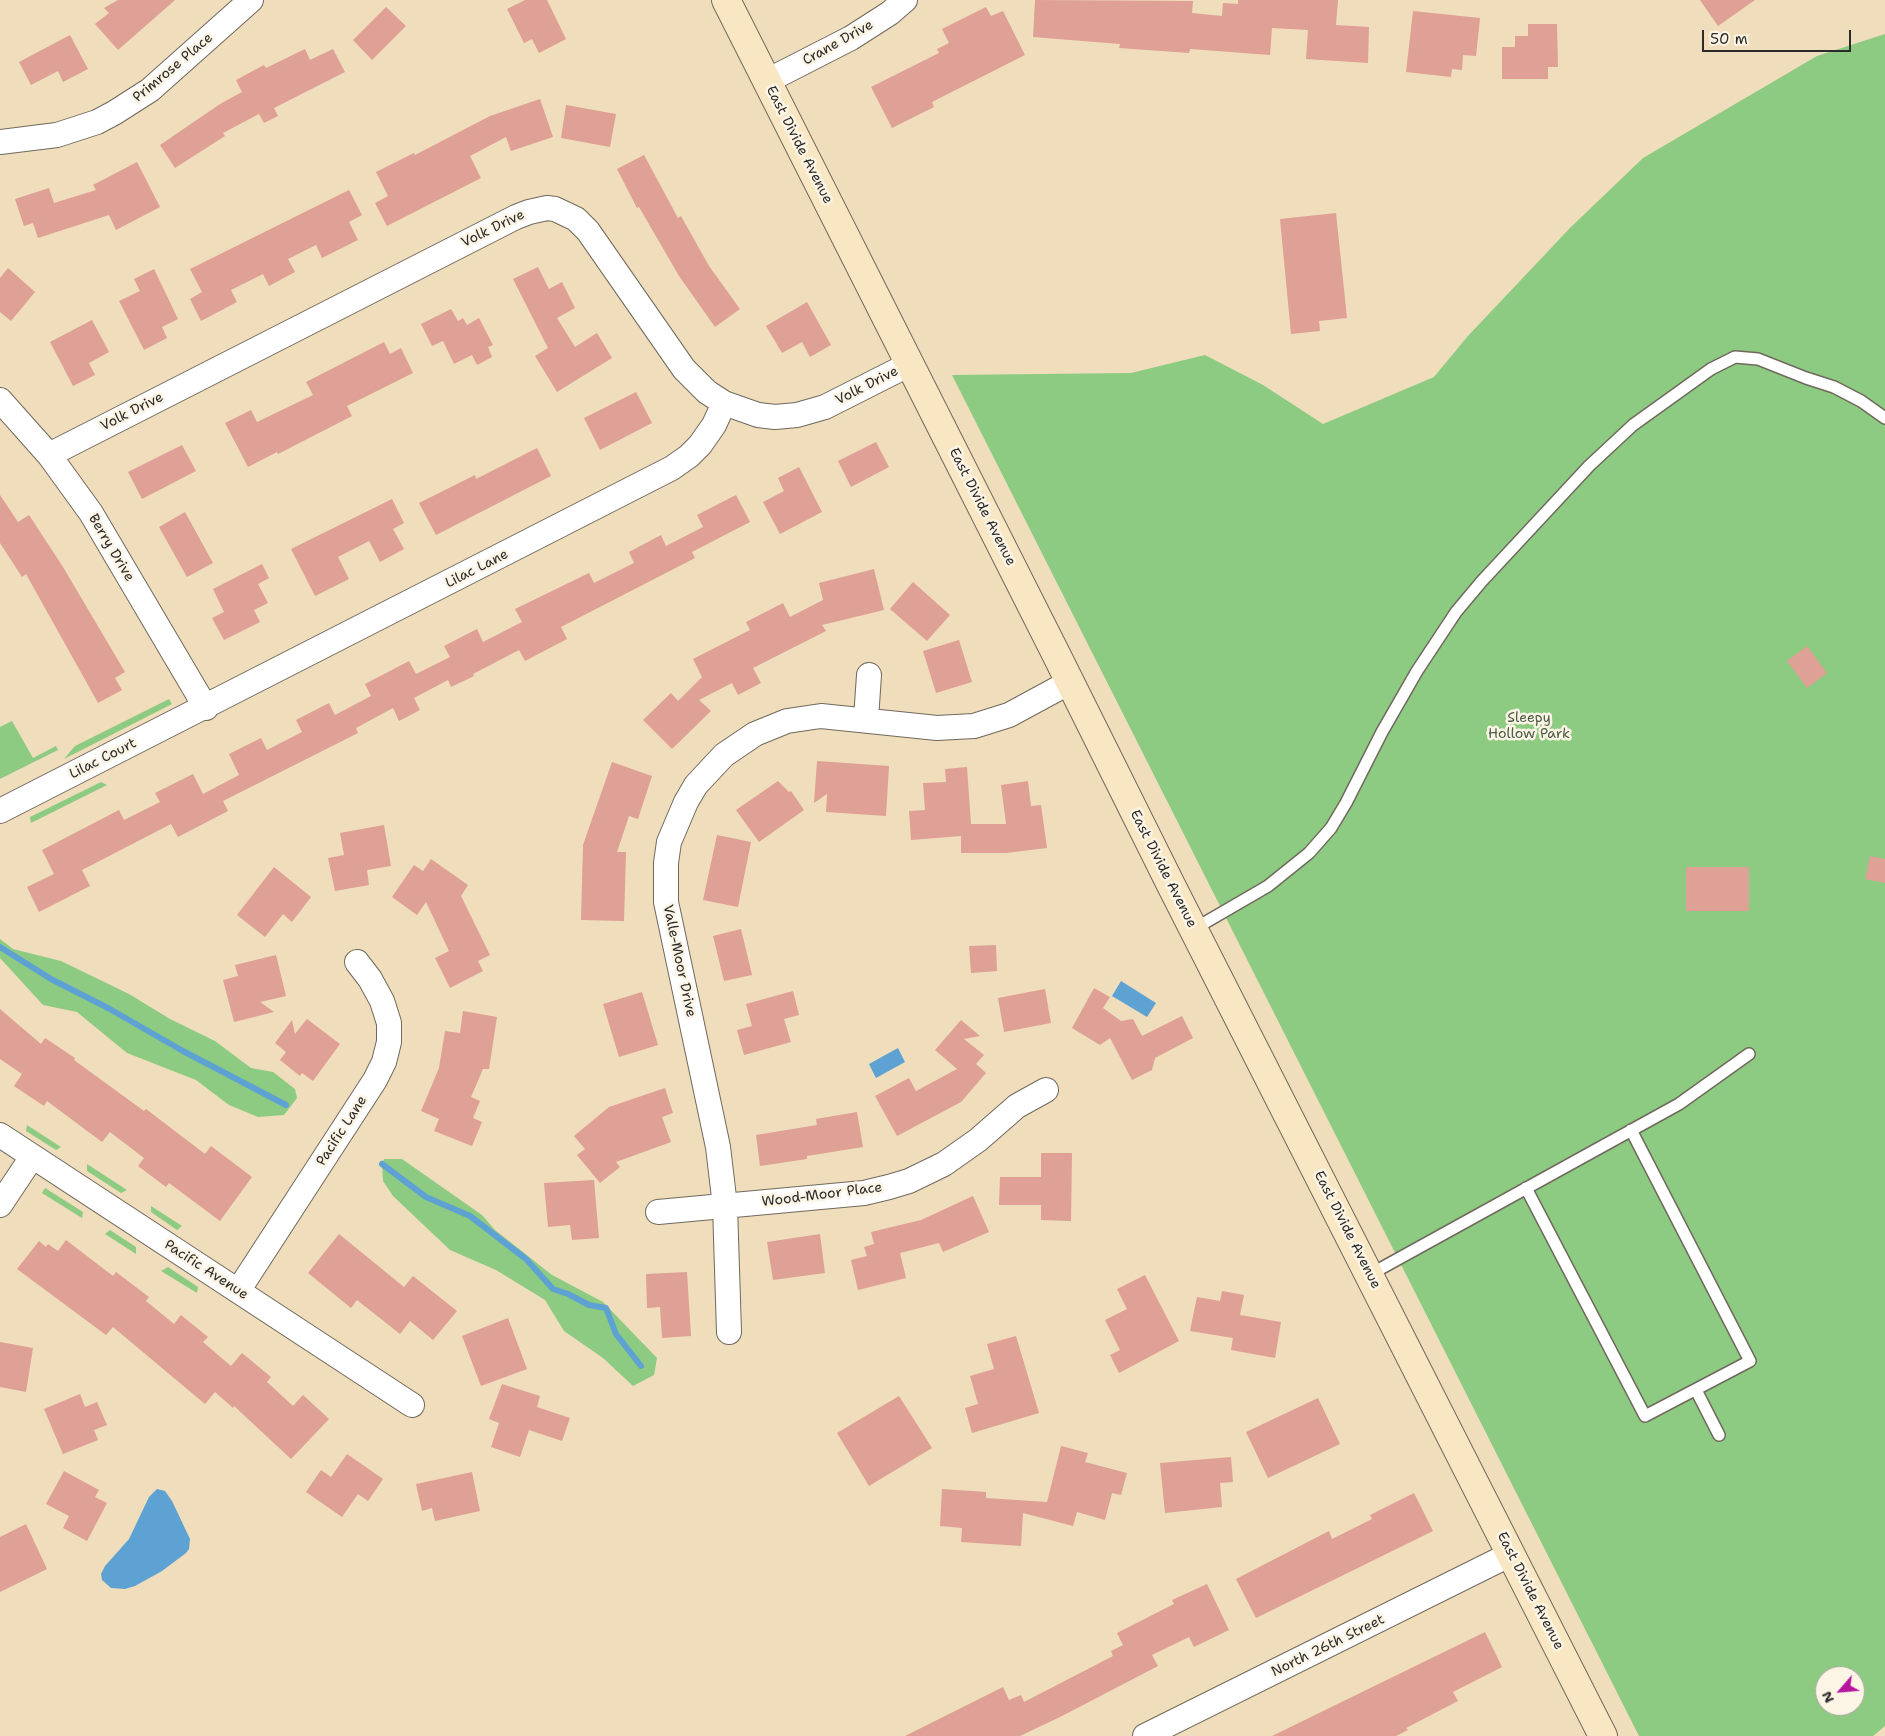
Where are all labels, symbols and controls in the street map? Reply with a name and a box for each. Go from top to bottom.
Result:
street label: Crane Drive [800,17,876,69]
scale bar [1705,20,1854,52]
text: 50 m [1710,29,1748,49]
street label: Primrose Place [130,30,216,106]
street label: East Divide Avenue [762,83,836,207]
street label: Volk Drive [459,206,527,252]
street label: Volk Drive [833,363,901,409]
street label: Volk Drive [98,389,166,435]
street label: East Divide Avenue [945,445,1019,569]
street label: Berry Drive [84,511,138,585]
street label: Lilac Lane [443,546,511,592]
park label: Sleepy Hollow Park [1488,710,1570,742]
street label: Lilac Court [67,735,139,783]
street label: East Divide Avenue [1126,807,1200,931]
street label: Valle-Moor Drive [659,903,699,1019]
street label: Pacific Lane [313,1093,371,1169]
street label: East Divide Avenue [1310,1168,1384,1292]
street label: Wood-Moor Place [761,1179,883,1211]
street label: Pacific Avenue [161,1237,251,1303]
street label: East Divide Avenue [1493,1529,1567,1653]
street label: North 26th Street [1269,1611,1387,1681]
north arrow [1815,1666,1865,1716]
text: N [1817,1688,1838,1706]

